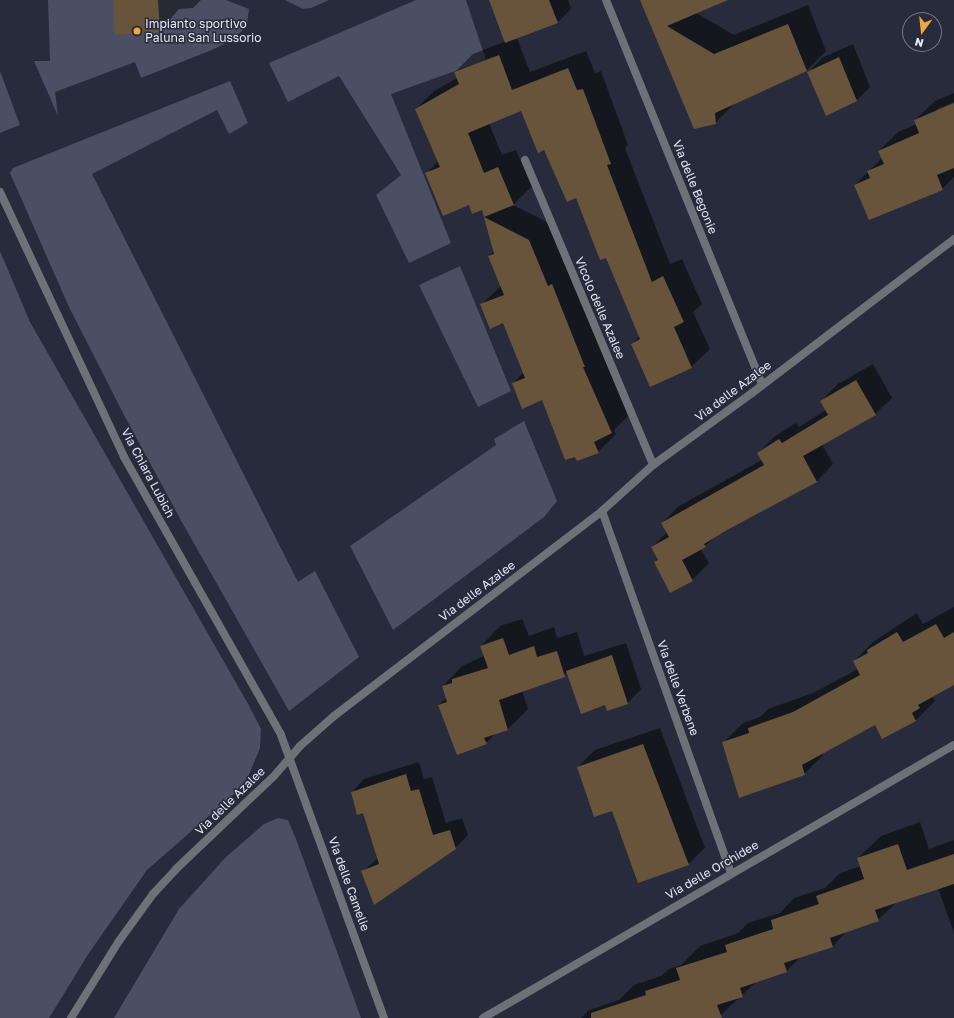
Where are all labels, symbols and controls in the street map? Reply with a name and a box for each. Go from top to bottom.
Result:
north arrow [902,12,942,52]
place label: Impianto sportivo Paluna San Lussorio [145,17,261,45]
marker: Impianto sportivo Paluna San Lussorio [132,26,142,36]
text: N [913,36,925,50]
street label: Via delle Begonie [670,138,720,236]
street label: Vicolo delle Azalee [572,255,628,361]
street label: Via delle Azalee [692,358,774,424]
street label: Via Chiara Lubich [118,426,178,520]
street label: Via delle Azalee [436,558,518,624]
street label: Via delle Verbene [654,638,702,738]
street label: Via delle Azalee [192,764,268,838]
street label: Via delle Camelie [325,835,373,933]
street label: Via delle Orchidee [663,838,761,902]

